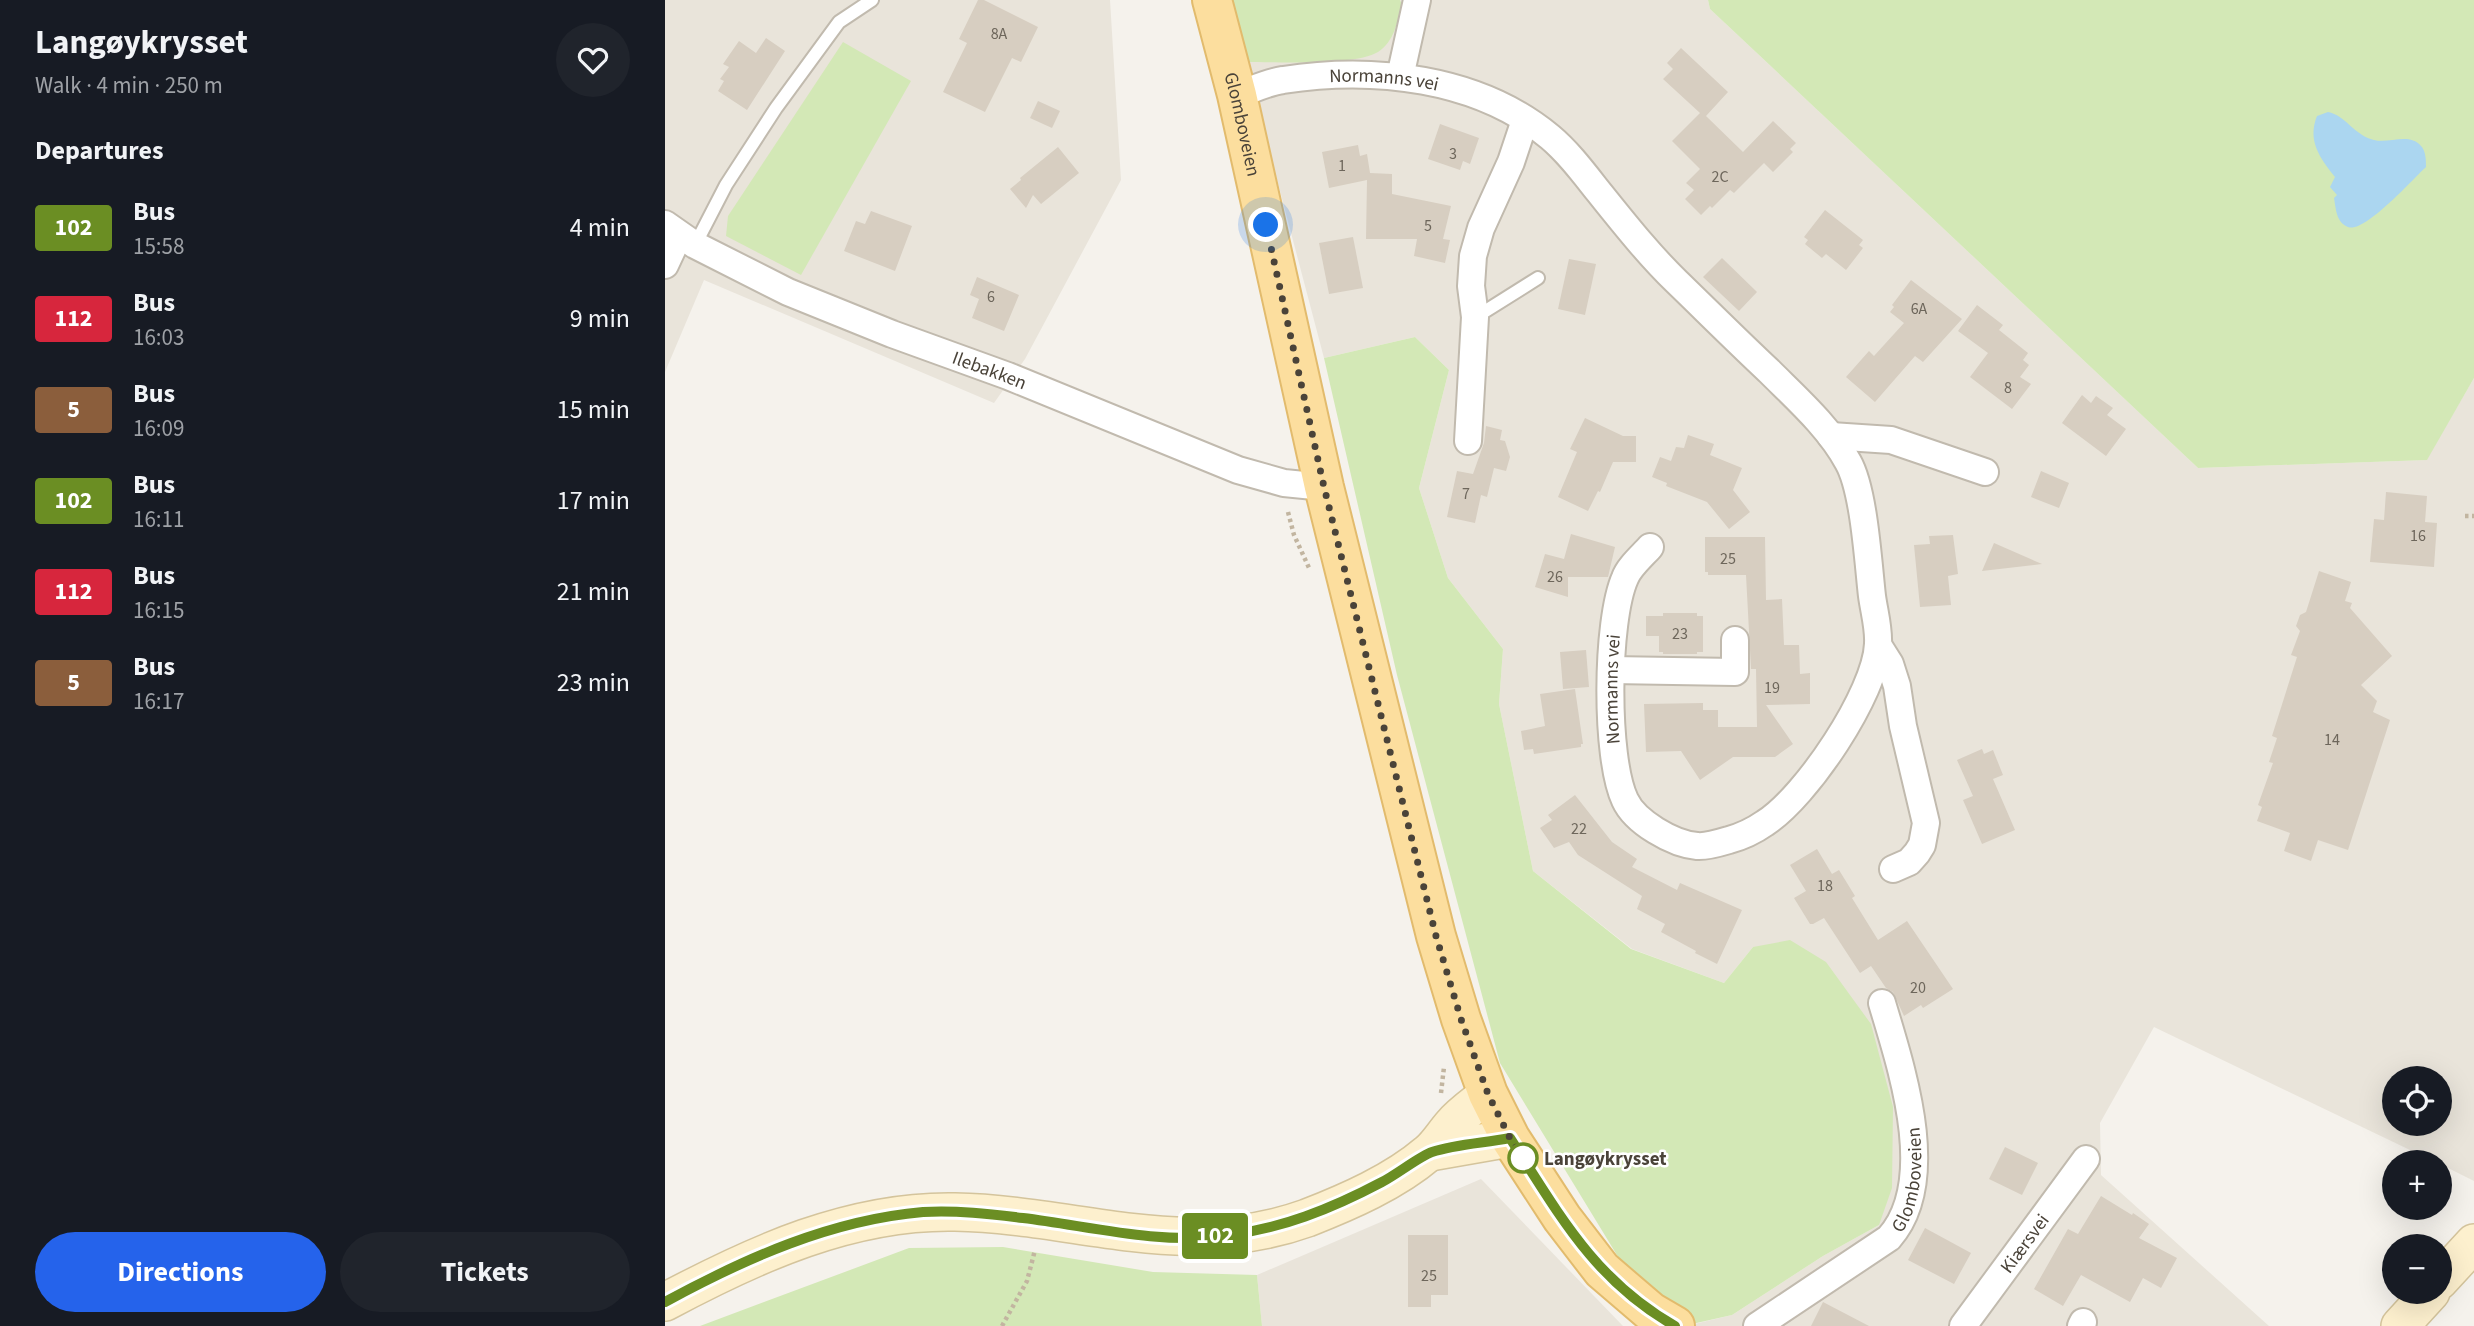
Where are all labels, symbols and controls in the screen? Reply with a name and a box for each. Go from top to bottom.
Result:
text: Langøykrysset [35,19,248,66]
button: heart [556,23,630,97]
house number: 8A [991,23,1008,45]
street label: Normanns vei [1329,63,1441,99]
text: Walk · 4 min · 250 m [35,69,223,102]
street label: Glomboveien [1217,69,1267,179]
text: Departures [35,132,163,169]
house number: 3 [1449,143,1457,165]
house number: 1 [1338,155,1346,177]
house number: 2C [1711,166,1729,188]
text: Bus [133,193,175,230]
your location [1248,207,1283,242]
text: 4 min [570,209,630,246]
text: 102 [54,210,93,245]
house number: 5 [1424,215,1432,237]
text: 15:58 [133,230,184,263]
text: Bus [133,284,175,321]
house number: 6 [987,286,995,308]
house number: 6A [1911,298,1928,320]
text: 9 min [570,300,630,337]
text: 112 [54,301,93,336]
text: 16:03 [133,321,184,354]
street label: Ilebakken [948,345,1030,397]
text: Bus [133,375,175,412]
house number: 8 [2004,377,2012,399]
text: 15 min [557,391,630,428]
text: 5 [67,392,80,427]
text: 16:09 [133,412,184,445]
text: Bus [133,466,175,503]
text: 17 min [557,482,630,519]
text: 102 [54,483,93,518]
house number: 7 [1462,483,1470,505]
text: 16:11 [133,503,184,536]
house number: 16 [2410,525,2426,547]
house number: 25 [1720,548,1736,570]
text: Bus [133,557,175,594]
house number: 26 [1547,566,1563,588]
text: 21 min [557,573,630,610]
text: 112 [54,574,93,609]
text: 16:15 [133,594,184,627]
house number: 23 [1672,623,1688,645]
street label: Normanns vei [1598,633,1628,745]
text: Bus [133,648,175,685]
text: 23 min [557,664,630,701]
text: 5 [67,665,80,700]
house number: 19 [1764,677,1780,699]
text: 16:17 [133,685,184,718]
house number: 14 [2324,729,2340,751]
house number: 22 [1571,818,1587,840]
house number: 18 [1817,875,1833,897]
house number: 20 [1910,977,1926,999]
map controls [2382,1066,2452,1304]
button: locate [2382,1066,2452,1136]
street label: Glomboveien [1885,1126,1929,1238]
marker: Langøykrysset [1508,1143,1538,1173]
place label: Langøykrysset [1544,1146,1667,1173]
button: + [2382,1150,2452,1220]
street label: Kiærsvei [1994,1209,2056,1279]
line badge: 102 [1175,1213,1255,1259]
text: 102 [1196,1218,1234,1253]
button: Directions [35,1232,326,1312]
button: Tickets [340,1232,630,1312]
button: − [2382,1234,2452,1304]
house number: 25 [1421,1265,1437,1287]

